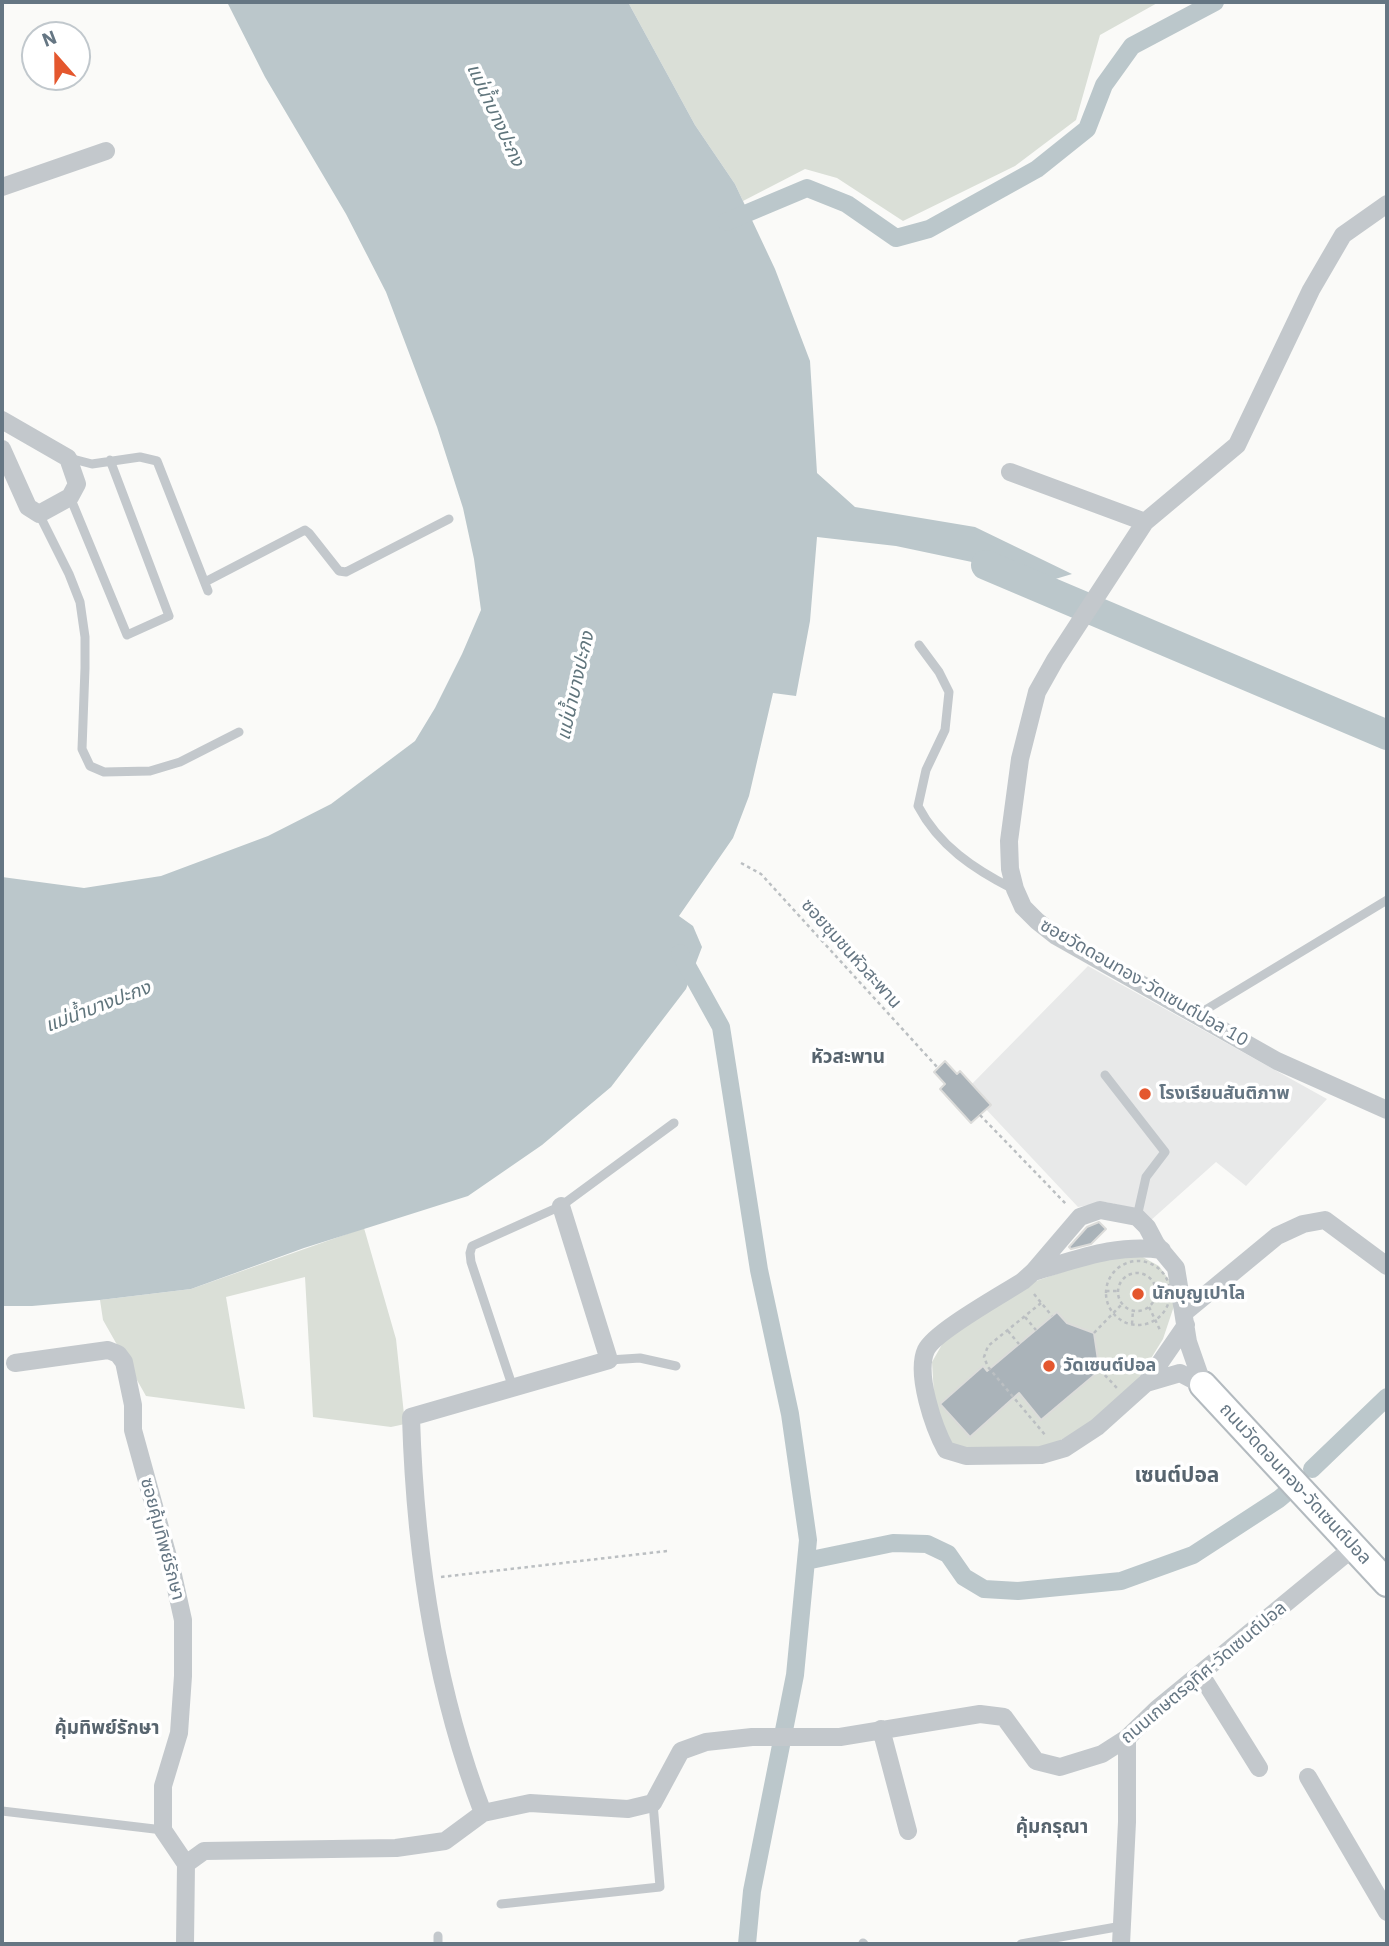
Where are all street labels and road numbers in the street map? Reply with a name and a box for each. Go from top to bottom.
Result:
street label: ซอยชุมชนหัวสะพาน [796,895,906,1013]
street label: ซอยวัดดอนทอง-วัดเซนต์ปอล 10 [1036,915,1252,1051]
street label: ถนนวัดดอนทอง-วัดเซนต์ปอล [1215,1399,1375,1569]
street label: ซอยคุ้มทิพย์รักษา [135,1475,189,1603]
street label: ถนนเกษตรอุทิศ-วัดเซนต์ปอล [1117,1597,1291,1749]

